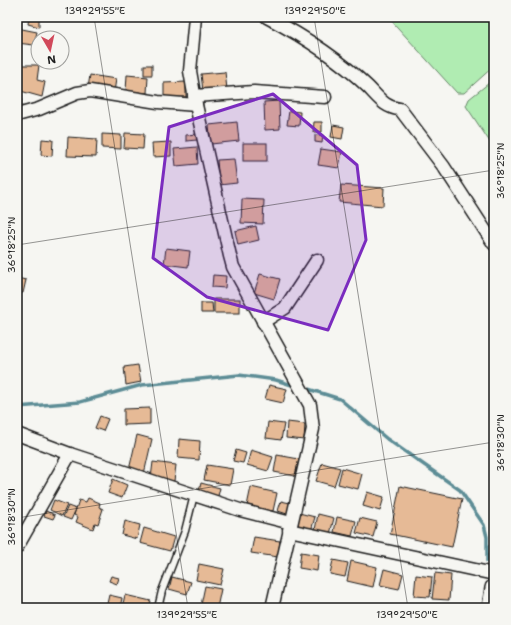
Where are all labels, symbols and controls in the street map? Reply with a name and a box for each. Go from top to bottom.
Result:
text: 139°29'55"E [65,4,125,17]
text: 139°29'50"E [284,4,346,17]
north arrow [30,30,70,70]
text: N [46,51,57,68]
text: 36°18'25"N [494,143,507,199]
text: 36°18'25"N [5,217,18,273]
text: 36°18'30"N [494,414,507,472]
text: 36°18'30"N [5,488,18,546]
text: 139°29'55"E [157,608,217,621]
text: 139°29'50"E [376,608,438,621]

